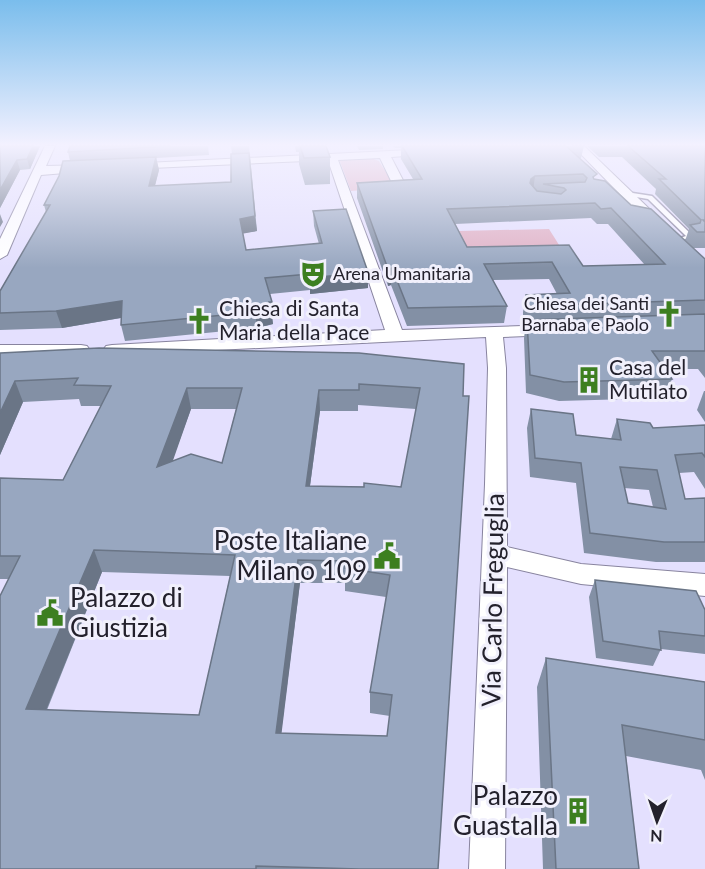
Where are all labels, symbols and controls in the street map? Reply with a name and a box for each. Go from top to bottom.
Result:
theatre icon: Arena Umanitaria [298,259,328,289]
place label: Arena Umanitaria [333,262,471,284]
place label: Chiesa dei Santi Barnaba e Paolo [521,292,649,335]
place label: Chiesa di Santa Maria della Pace [219,295,369,344]
church icon: Chiesa dei Santi Barnaba e Paolo [654,299,684,329]
church icon: Chiesa di Santa Maria della Pace [184,306,214,336]
place label: Casa del Mutilato [609,354,688,403]
building icon: Casa del Mutilato [574,365,604,395]
street label: Via Carlo Freguglia [474,493,510,707]
place label: Poste Italiane Milano 109 [214,524,367,586]
public building icon: Poste Italiane Milano 109 [372,541,402,571]
place label: Palazzo di Giustizia [70,581,183,643]
public building icon: Palazzo di Giustizia [35,598,65,628]
place label: Palazzo Guastalla [453,779,558,841]
north arrow [627,791,687,851]
building icon: Palazzo Guastalla [563,796,593,826]
text: N [650,827,663,846]

